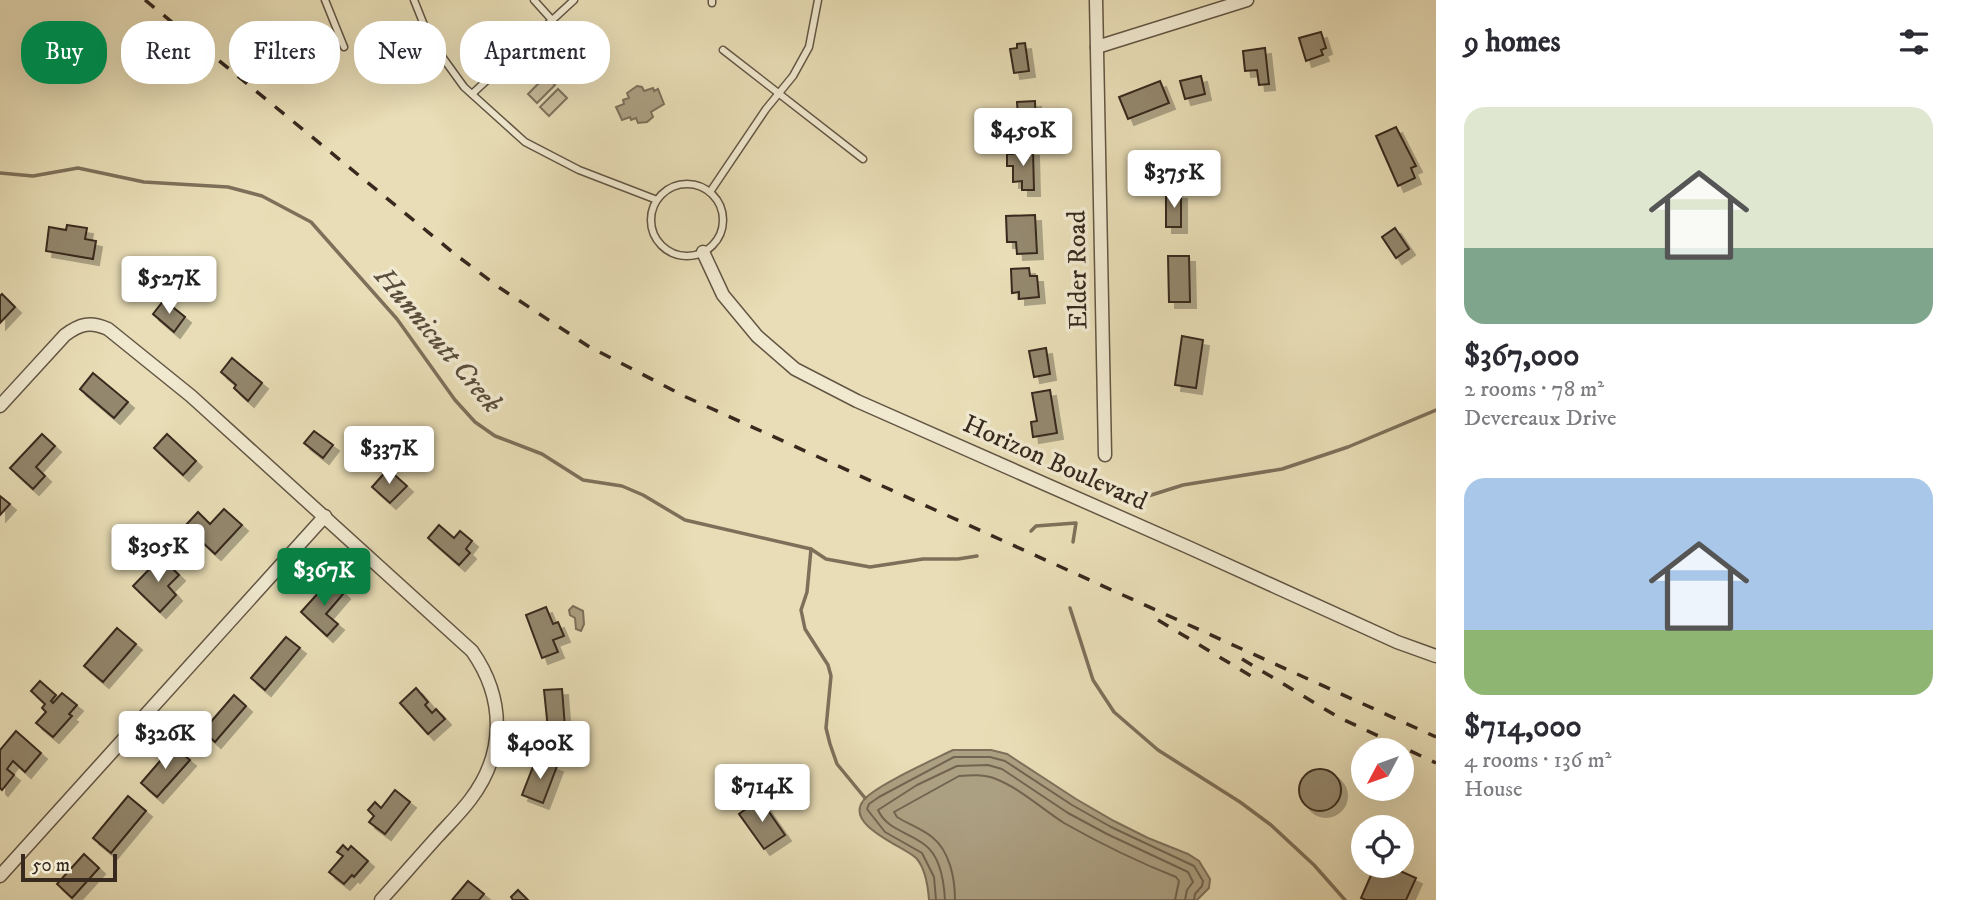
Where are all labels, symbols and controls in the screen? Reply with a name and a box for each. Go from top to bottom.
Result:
chip: Buy [21,21,107,84]
chip: Rent [121,21,215,84]
chip: Filters [229,21,340,84]
chip: New [354,21,446,84]
chip: Apartment [460,21,610,84]
icon: filters [1895,23,1933,61]
text: 9 homes [1464,24,1561,61]
pin: $450K [974,108,1072,168]
text: $450K [990,116,1056,145]
pin: $375K [1125,150,1223,210]
icon: home [1636,152,1762,278]
text: $375K [1144,158,1204,187]
street label: Elder Road [1060,210,1096,330]
pin: $527K [120,256,218,316]
water label: Hunnicutt Creek [366,259,510,421]
text: $527K [137,264,201,293]
text: $367,000 [1464,338,1579,375]
text: 2 rooms · 78 m² [1464,375,1604,404]
text: Devereaux Drive [1464,404,1617,433]
street label: Horizon Boulevard [958,408,1152,518]
pin: $337K [340,426,438,486]
text: $337K [360,434,418,463]
icon: home [1636,523,1762,649]
pin: $305K [109,524,207,584]
text: $305K [127,532,189,561]
pin: $367K [275,548,373,608]
text: $367K [293,556,355,585]
text: $714,000 [1464,709,1582,746]
pin: $326K [116,712,214,771]
text: $326K [135,719,195,748]
pin: $400K [491,722,589,781]
text: $400K [507,729,573,758]
north arrow [1351,738,1414,802]
map controls [1351,738,1414,878]
text: 4 rooms · 136 m² [1464,746,1611,775]
pin: $714K [713,764,811,824]
text: $714K [731,772,793,801]
text: House [1464,775,1522,804]
button: locate [1351,815,1414,878]
scale bar [21,851,117,883]
text: 50 m [32,854,70,877]

